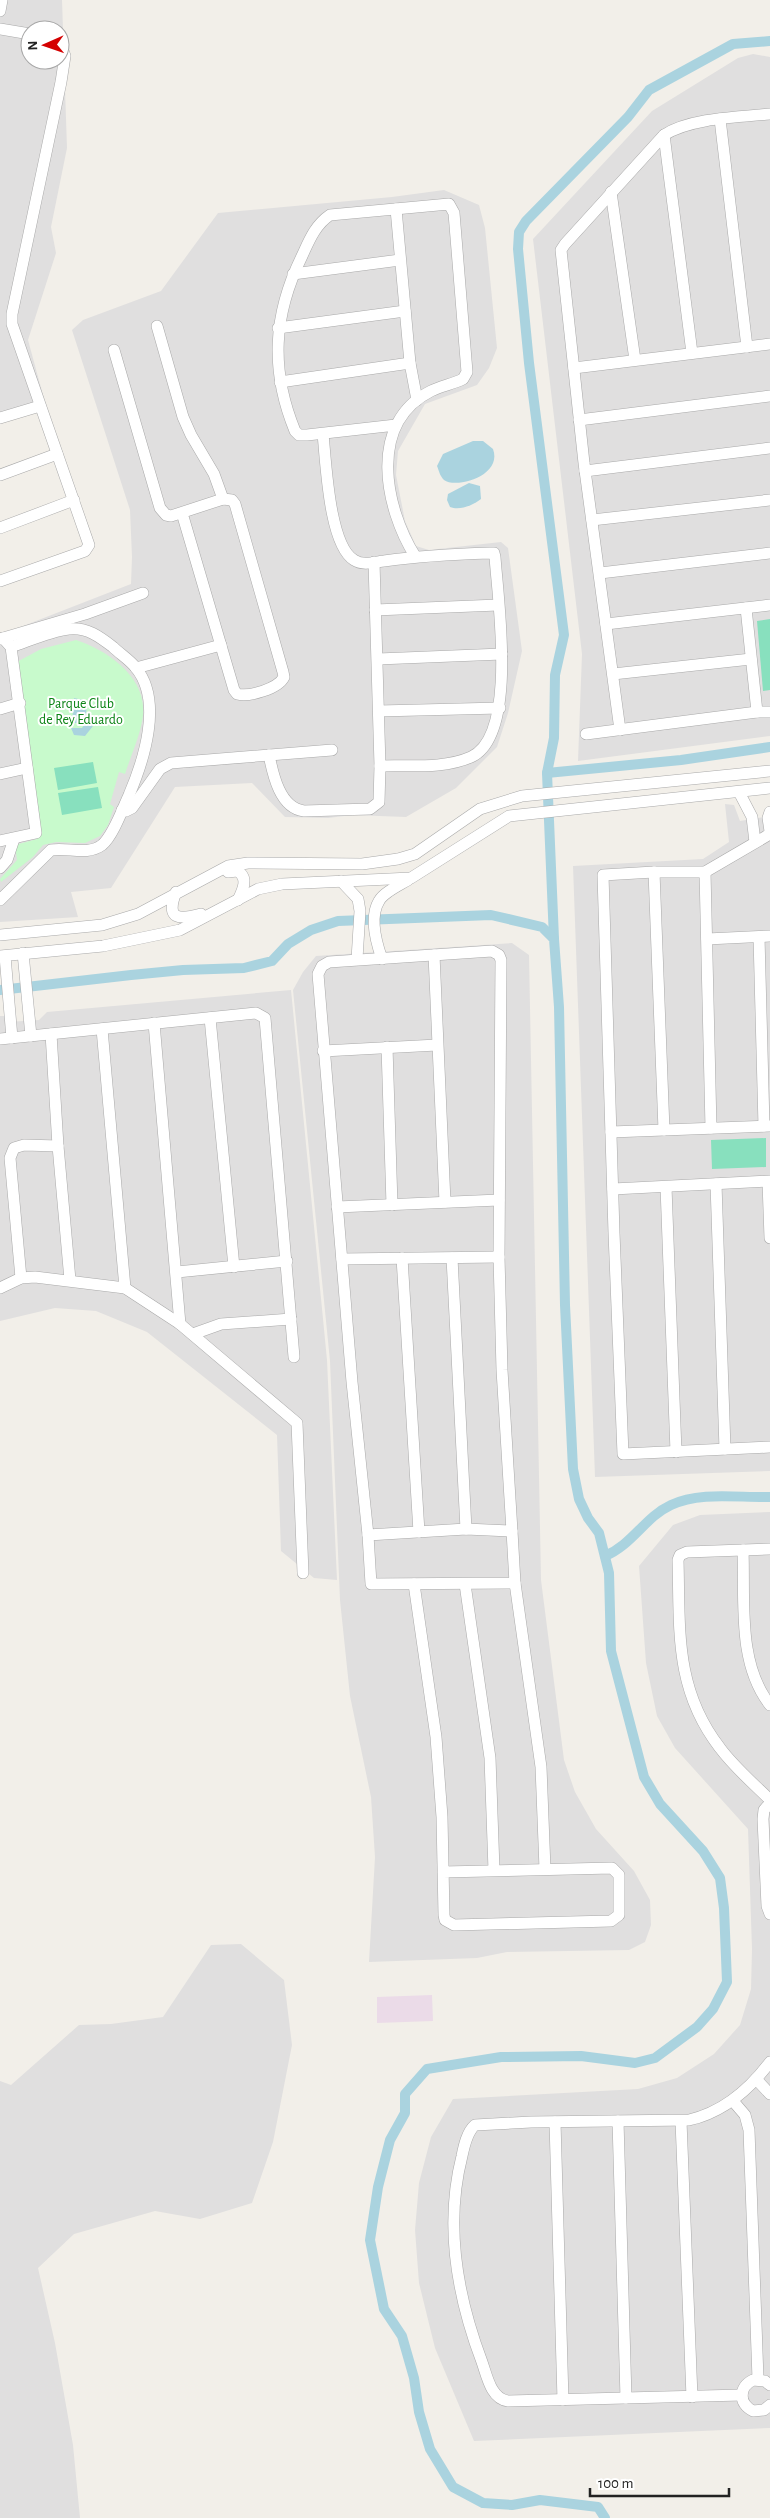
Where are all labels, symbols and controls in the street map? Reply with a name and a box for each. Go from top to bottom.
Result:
north arrow [20,20,70,70]
text: N [26,40,40,51]
park label: Parque Club de Rey Eduardo [39,697,123,727]
scale bar [590,2466,729,2498]
text: 100 m [598,2476,633,2491]

